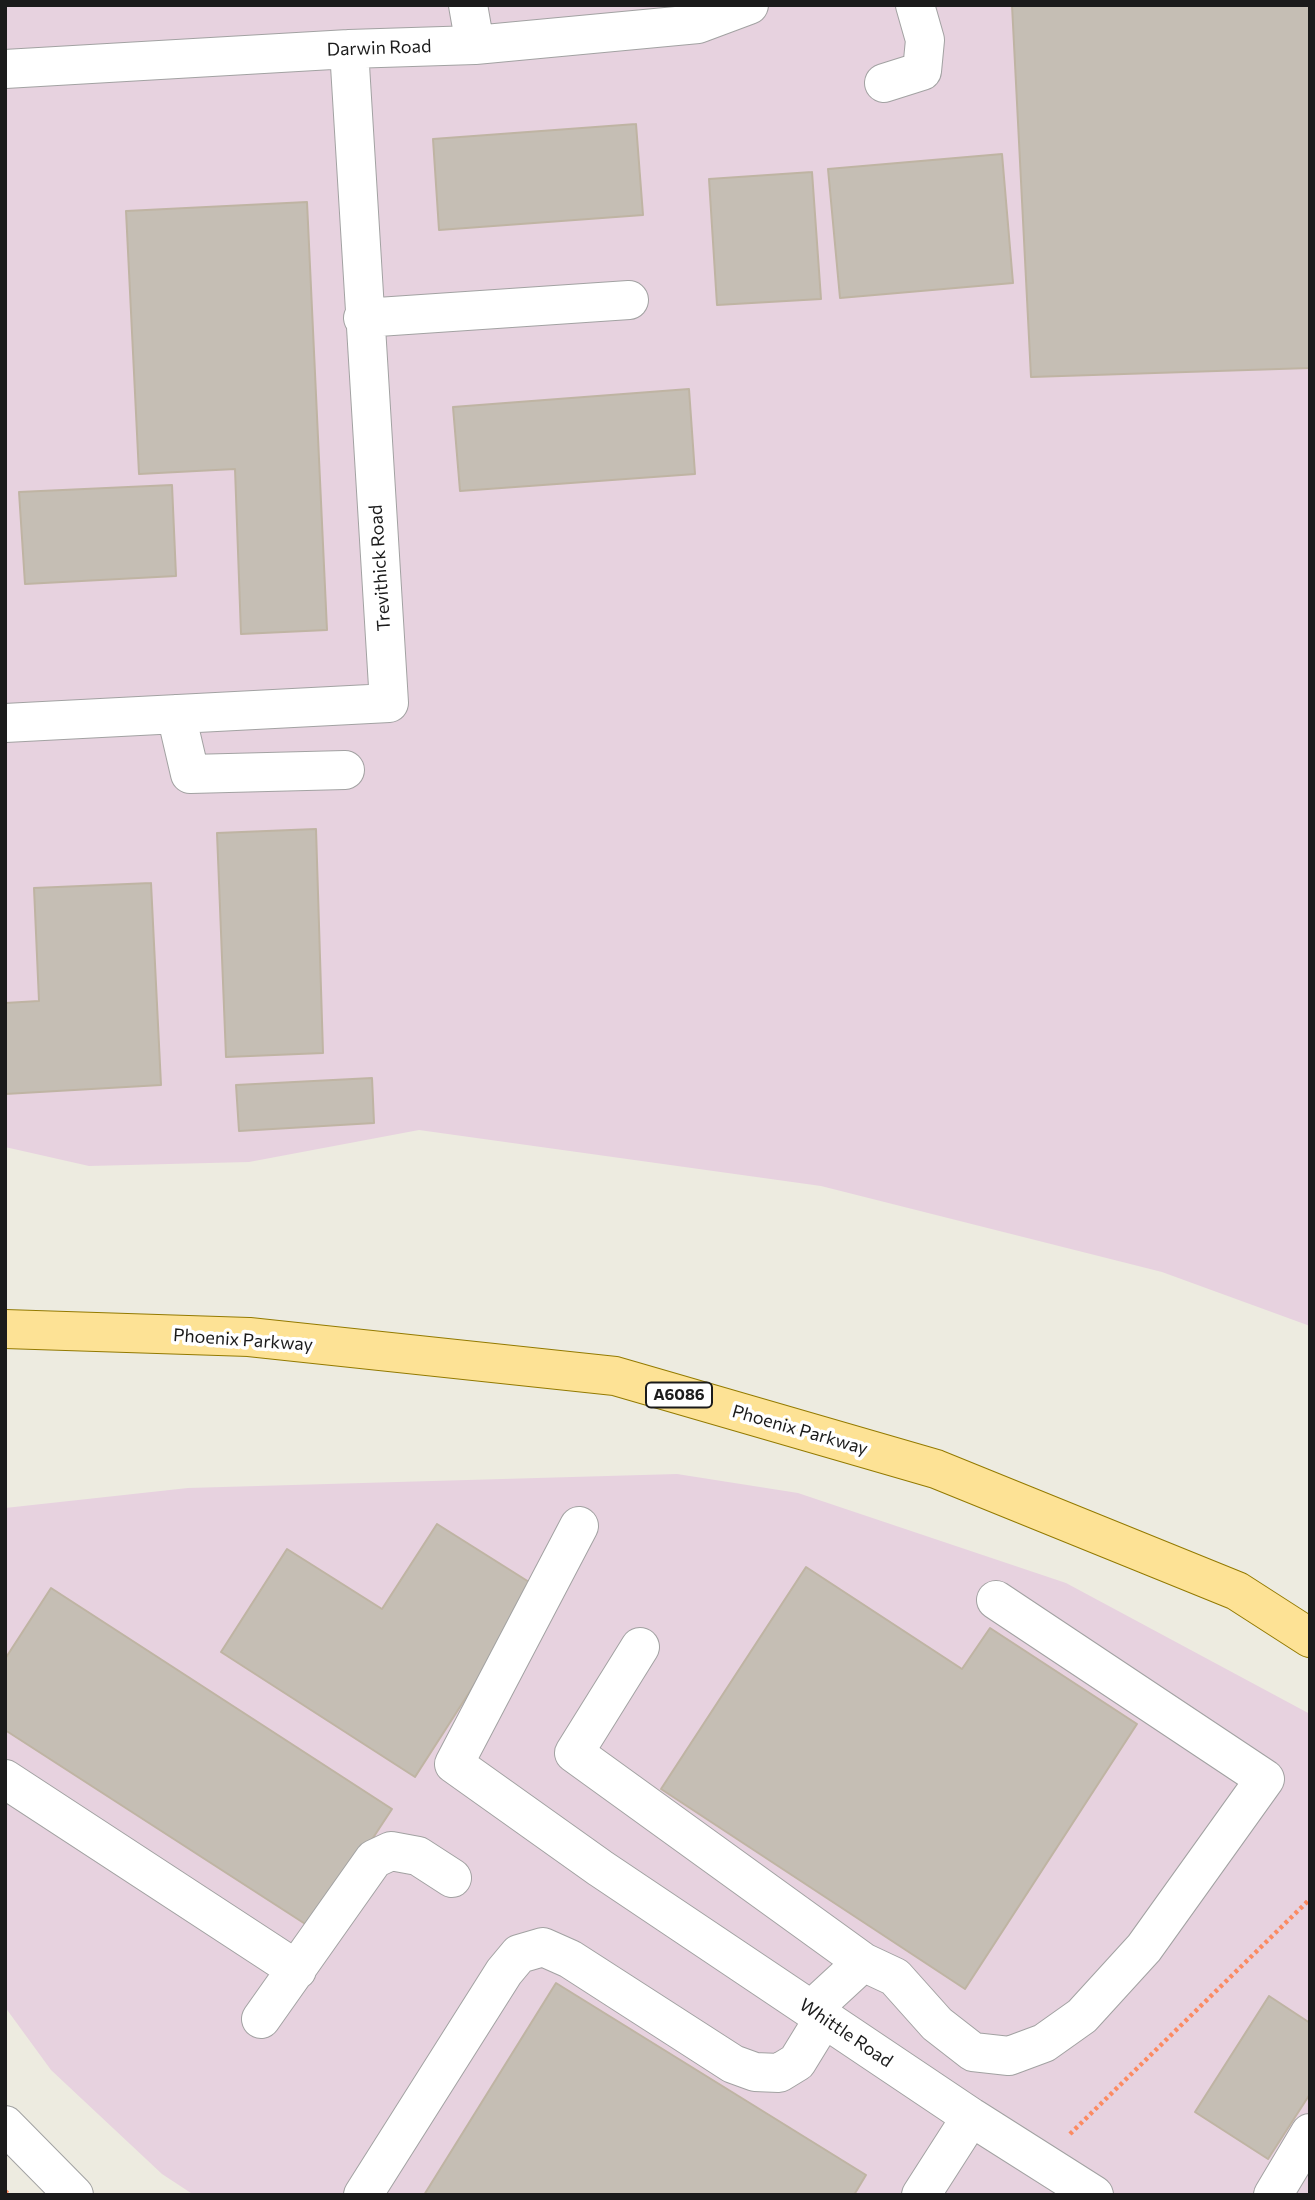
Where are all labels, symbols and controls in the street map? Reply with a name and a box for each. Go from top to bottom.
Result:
street label: Darwin Road [326,35,432,61]
street label: Trevithick Road [365,504,395,632]
street label: Phoenix Parkway [172,1324,314,1356]
road number: A6086 [646,1382,712,1408]
street label: Phoenix Parkway [730,1400,870,1460]
street label: Whittle Road [795,1994,897,2072]

